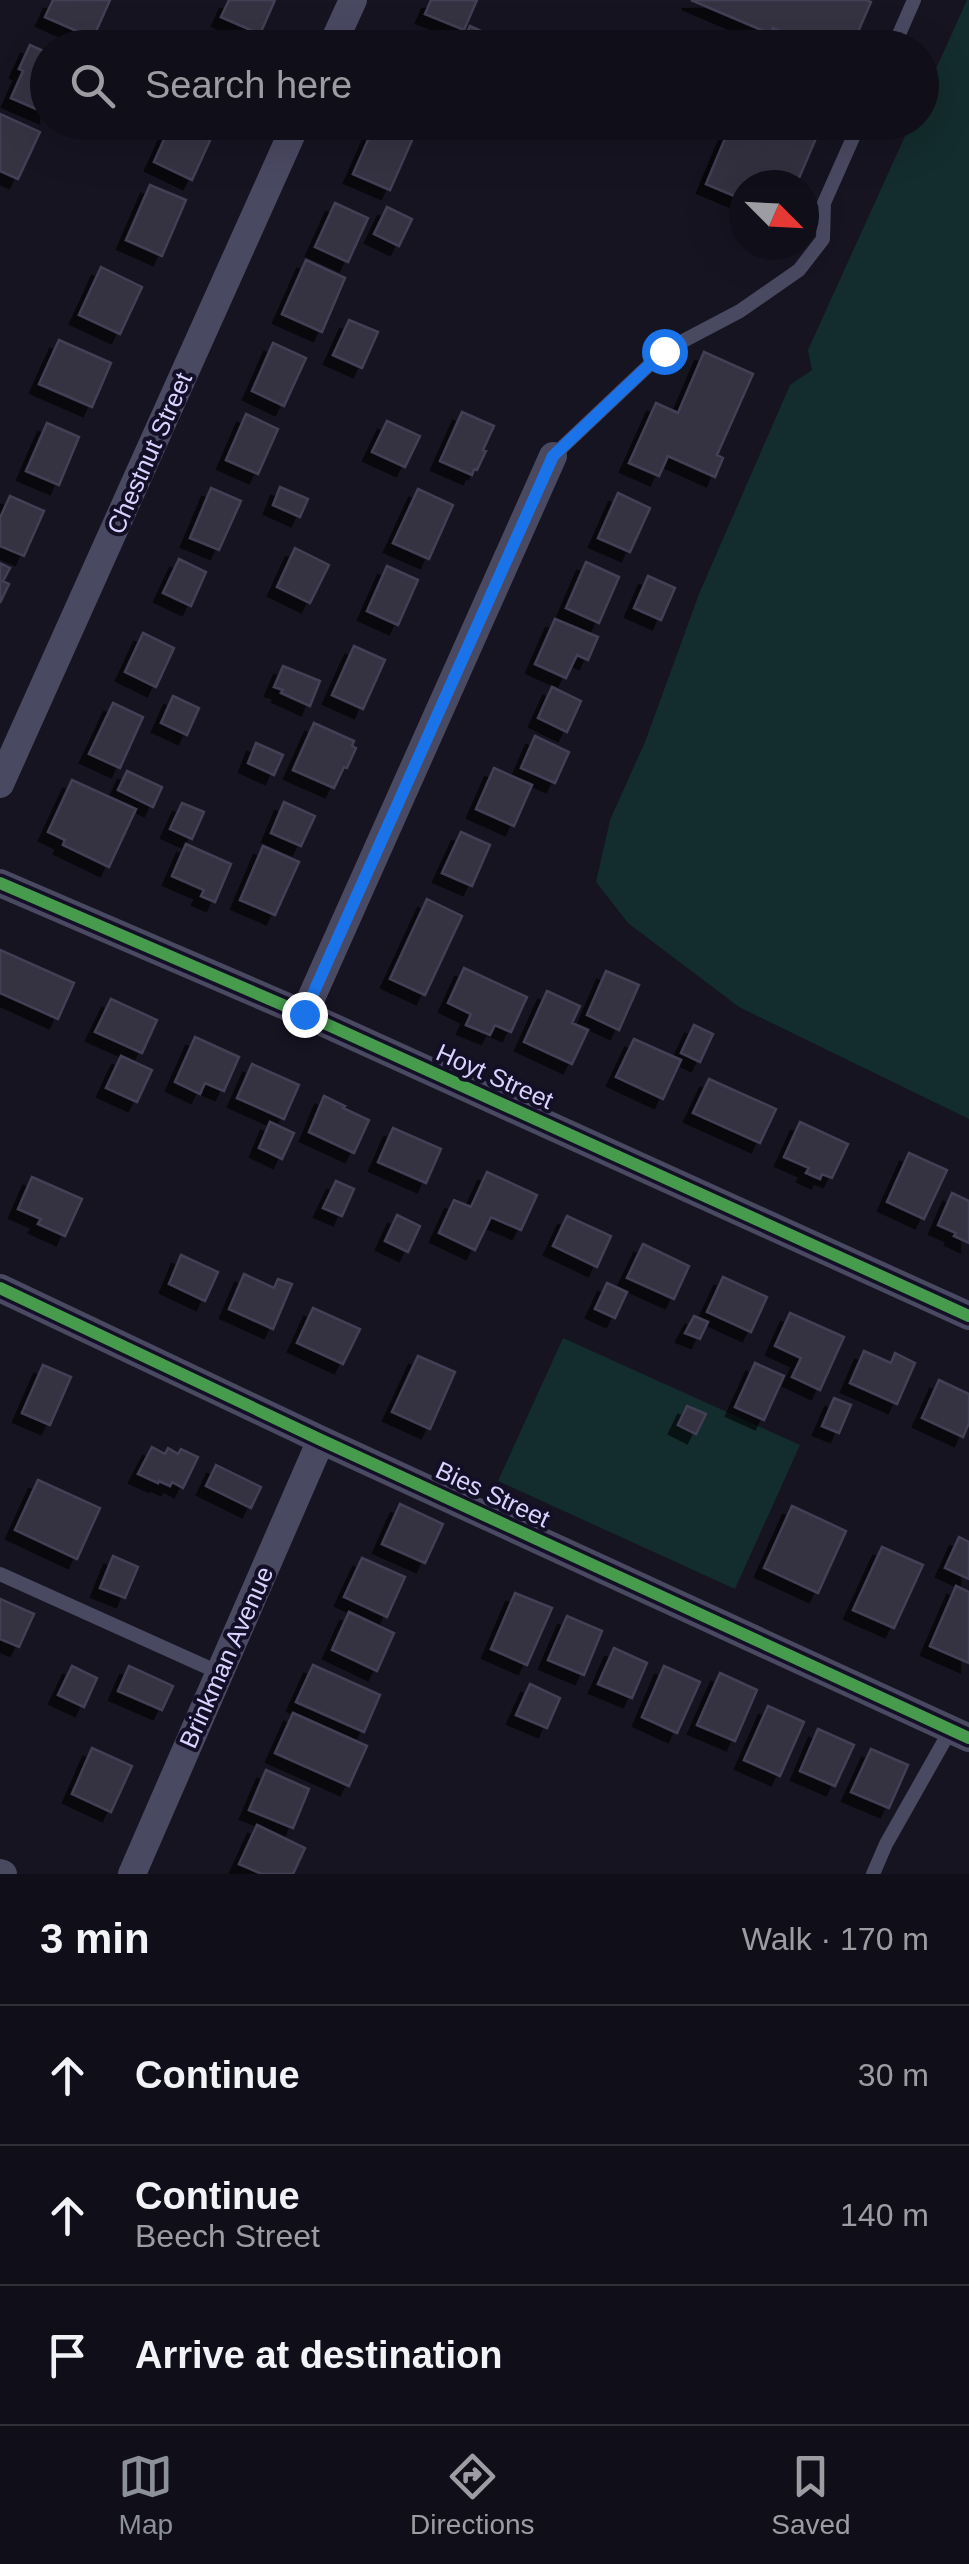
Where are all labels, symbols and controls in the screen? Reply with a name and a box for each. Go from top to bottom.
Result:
search box [30,30,939,140]
icon: search [65,58,120,113]
text: Search here [145,64,352,106]
north arrow [729,170,819,260]
route start [642,329,688,375]
street label: Chestnut Street [101,368,197,538]
route end [282,992,328,1038]
street label: Hoyt Street [432,1038,558,1114]
street label: Bies Street [432,1455,554,1533]
street label: Brinkman Avenue [173,1562,279,1752]
text: 3 min [40,1915,150,1962]
text: Walk · 170 m [742,1921,929,1957]
icon: ahead [40,2048,95,2103]
text: Continue [135,2054,300,2096]
text: 30 m [858,2057,929,2093]
text: Continue [135,2175,300,2217]
icon: ahead [40,2188,95,2243]
text: 140 m [840,2197,929,2233]
text: Beech Street [135,2218,320,2254]
icon: arrive [40,2328,95,2383]
text: Arrive at destination [135,2334,502,2376]
tab: Map [118,2449,173,2541]
tab: Directions [410,2449,535,2541]
tab: Saved [771,2449,851,2541]

